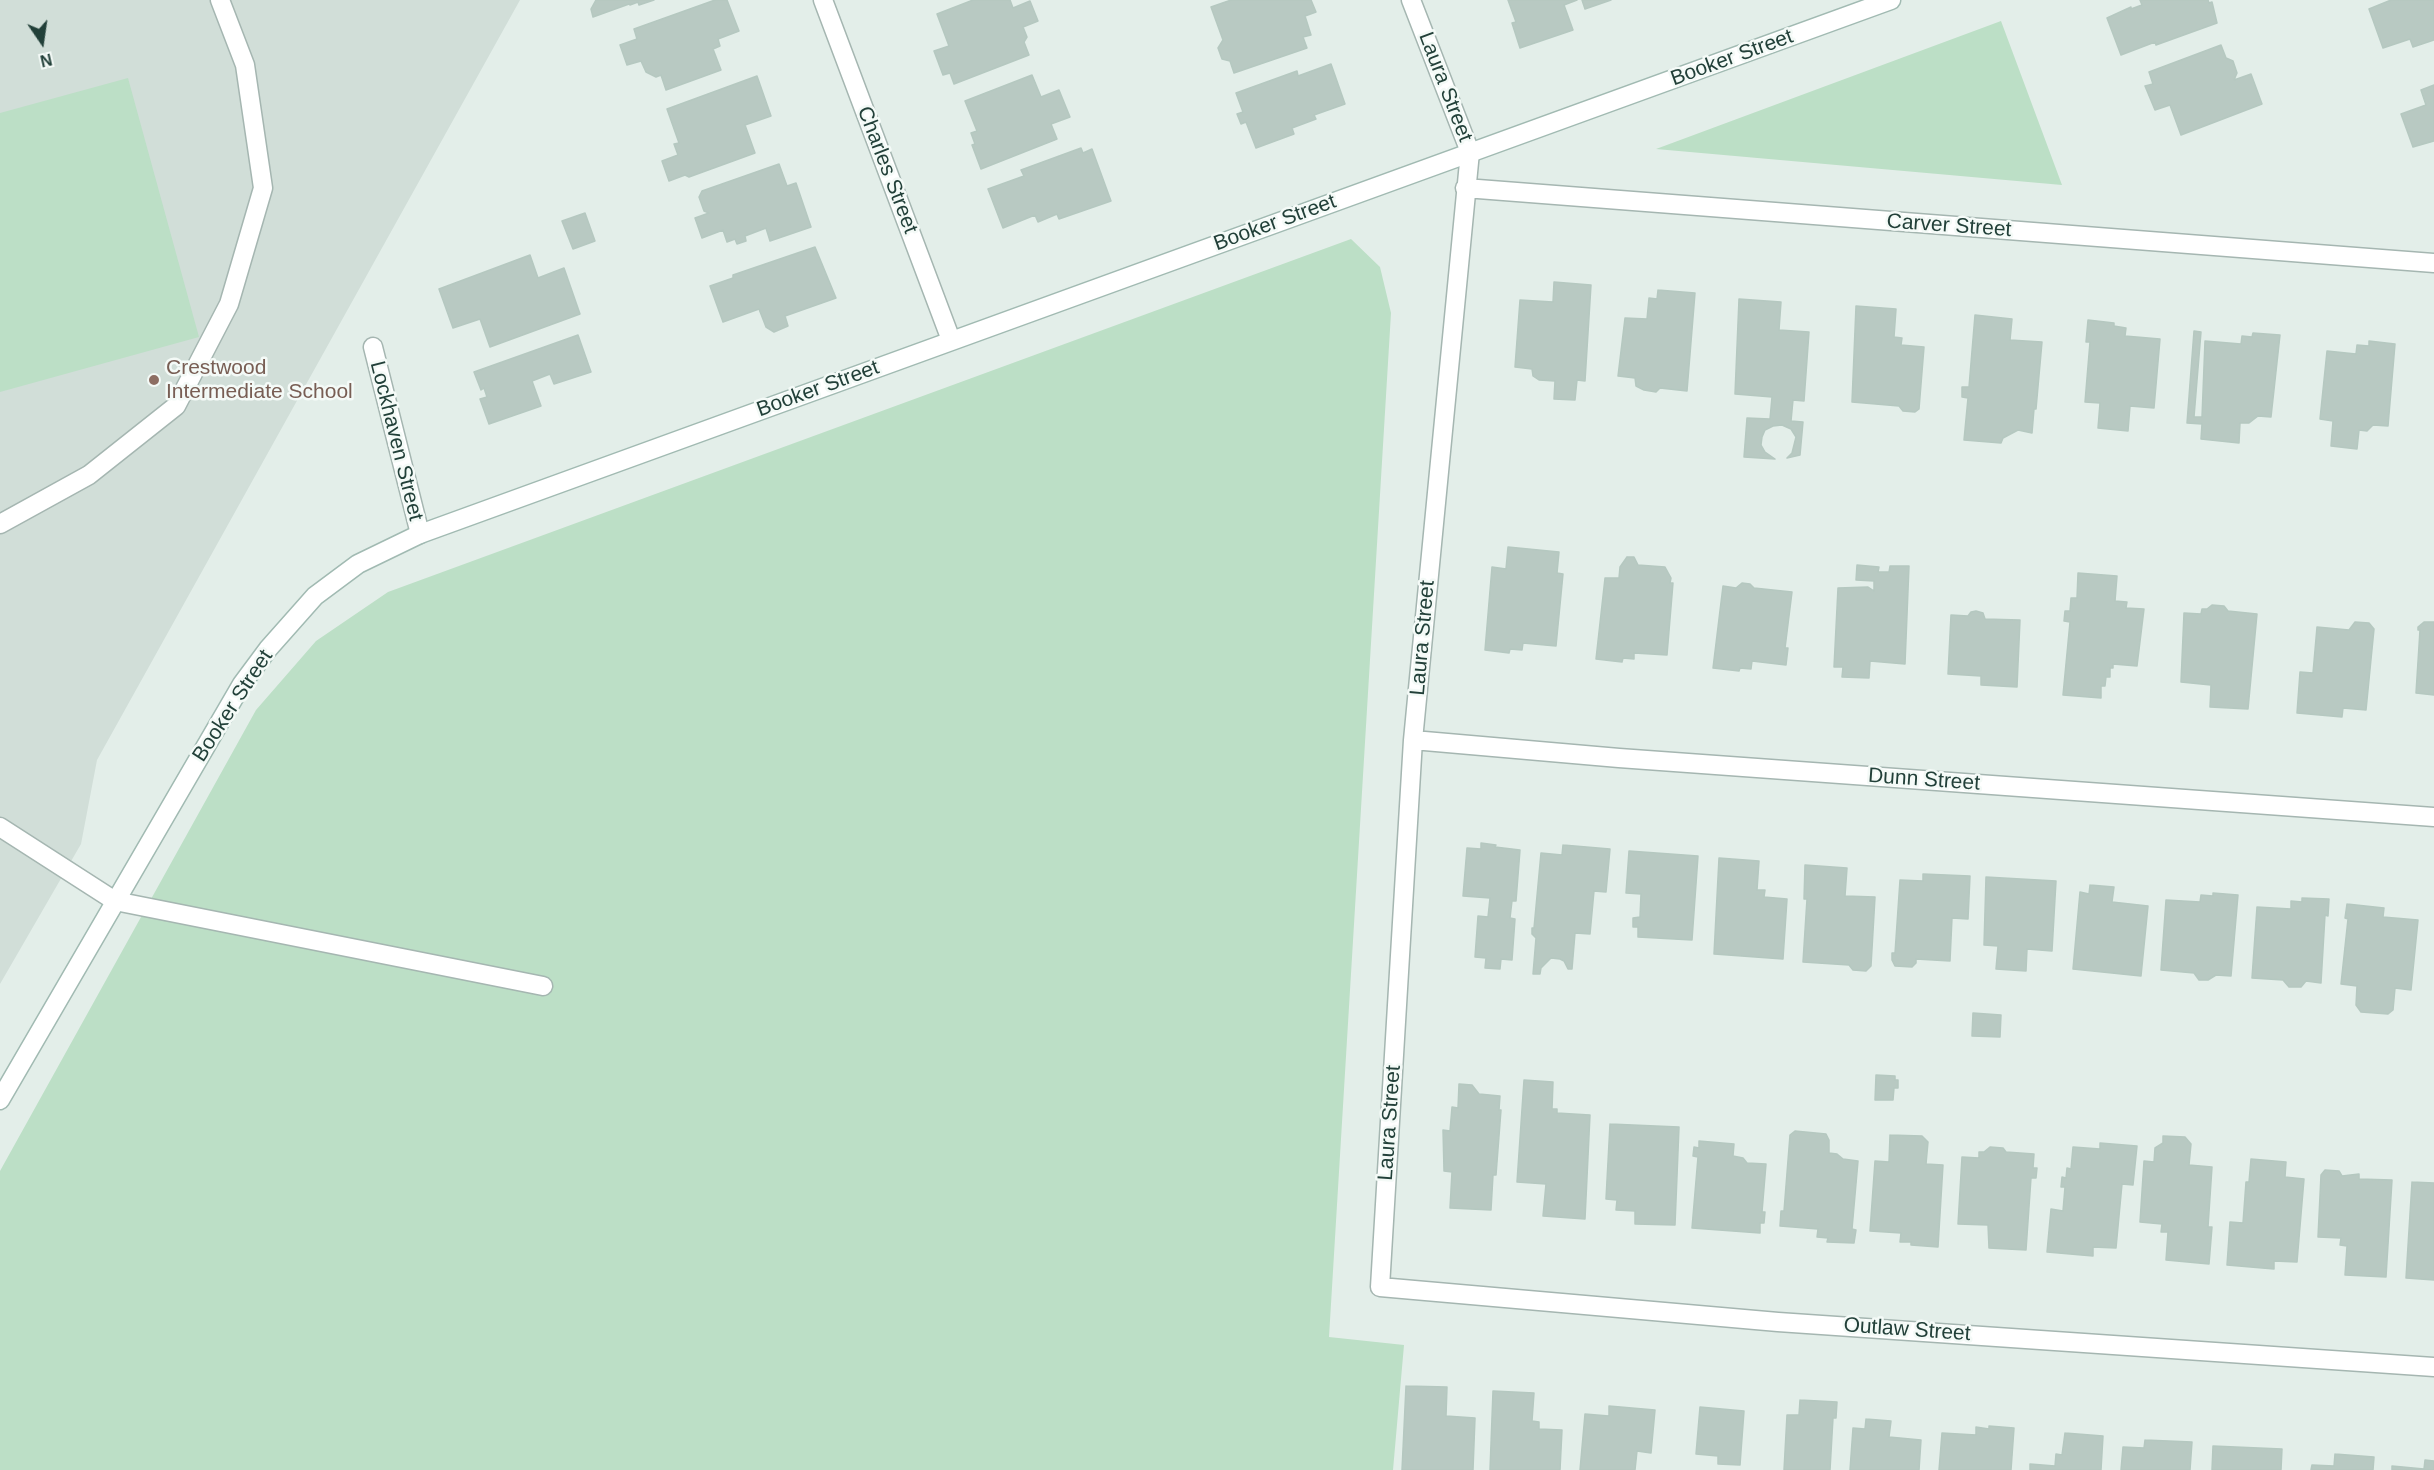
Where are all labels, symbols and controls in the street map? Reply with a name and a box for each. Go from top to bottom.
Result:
north arrow [12,12,72,72]
street label: Booker Street [1667,24,1797,92]
street label: Laura Street [1413,29,1477,145]
text: N [39,50,54,70]
street label: Charles Street [851,103,923,237]
street label: Booker Street [1210,189,1340,257]
street label: Carver Street [1886,209,2012,243]
place label: Crestwood Intermediate School [166,355,353,405]
street label: Booker Street [753,355,883,423]
street label: Lockhaven Street [364,359,428,523]
marker: Crestwood Intermediate School [147,373,161,387]
street label: Laura Street [1405,579,1441,697]
street label: Booker Street [187,645,279,767]
street label: Dunn Street [1867,764,1981,796]
street label: Laura Street [1373,1064,1407,1182]
street label: Outlaw Street [1843,1313,1971,1347]

